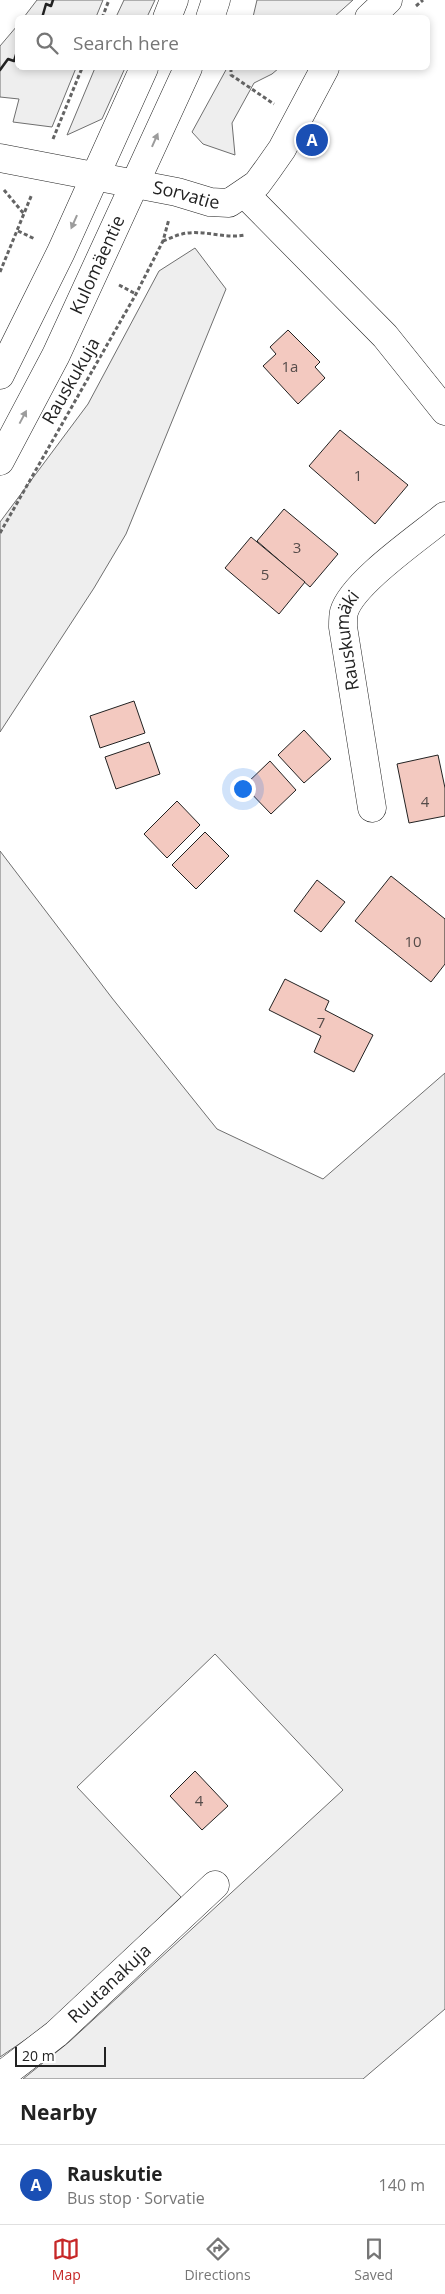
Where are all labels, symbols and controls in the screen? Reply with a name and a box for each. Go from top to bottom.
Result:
search box [15,15,430,70]
icon: search [33,29,61,57]
text: Search here [73,30,179,56]
pin: A [296,121,328,159]
one-way arrow [151,133,159,147]
street label: Sorvatie [151,175,220,213]
street label: Kulomäentie [63,211,130,318]
one-way arrow [70,215,78,229]
street label: Rauskukuja [36,333,105,428]
house number: 1a [282,356,298,376]
one-way arrow [19,410,27,425]
house number: 1 [354,465,362,485]
house number: 3 [293,537,301,557]
house number: 5 [261,564,269,584]
street label: Rauskumäki [330,585,364,693]
your location [230,776,256,802]
house number: 4 [421,791,430,811]
house number: 10 [404,931,422,951]
house number: 7 [317,1012,325,1032]
house number: 4 [195,1790,204,1810]
street label: Ruutanakuja [62,1938,156,2028]
scale bar [15,2044,106,2067]
text: 20 m [22,2046,55,2065]
text: Nearby [20,2098,97,2126]
text: Rauskutie [67,2161,163,2187]
text: A [30,2174,42,2196]
text: 140 m [379,2174,425,2196]
text: Bus stop · Sorvatie [67,2187,205,2209]
tab: Map [52,2235,81,2284]
tab: Directions [184,2235,251,2284]
tab: Saved [354,2235,393,2284]

